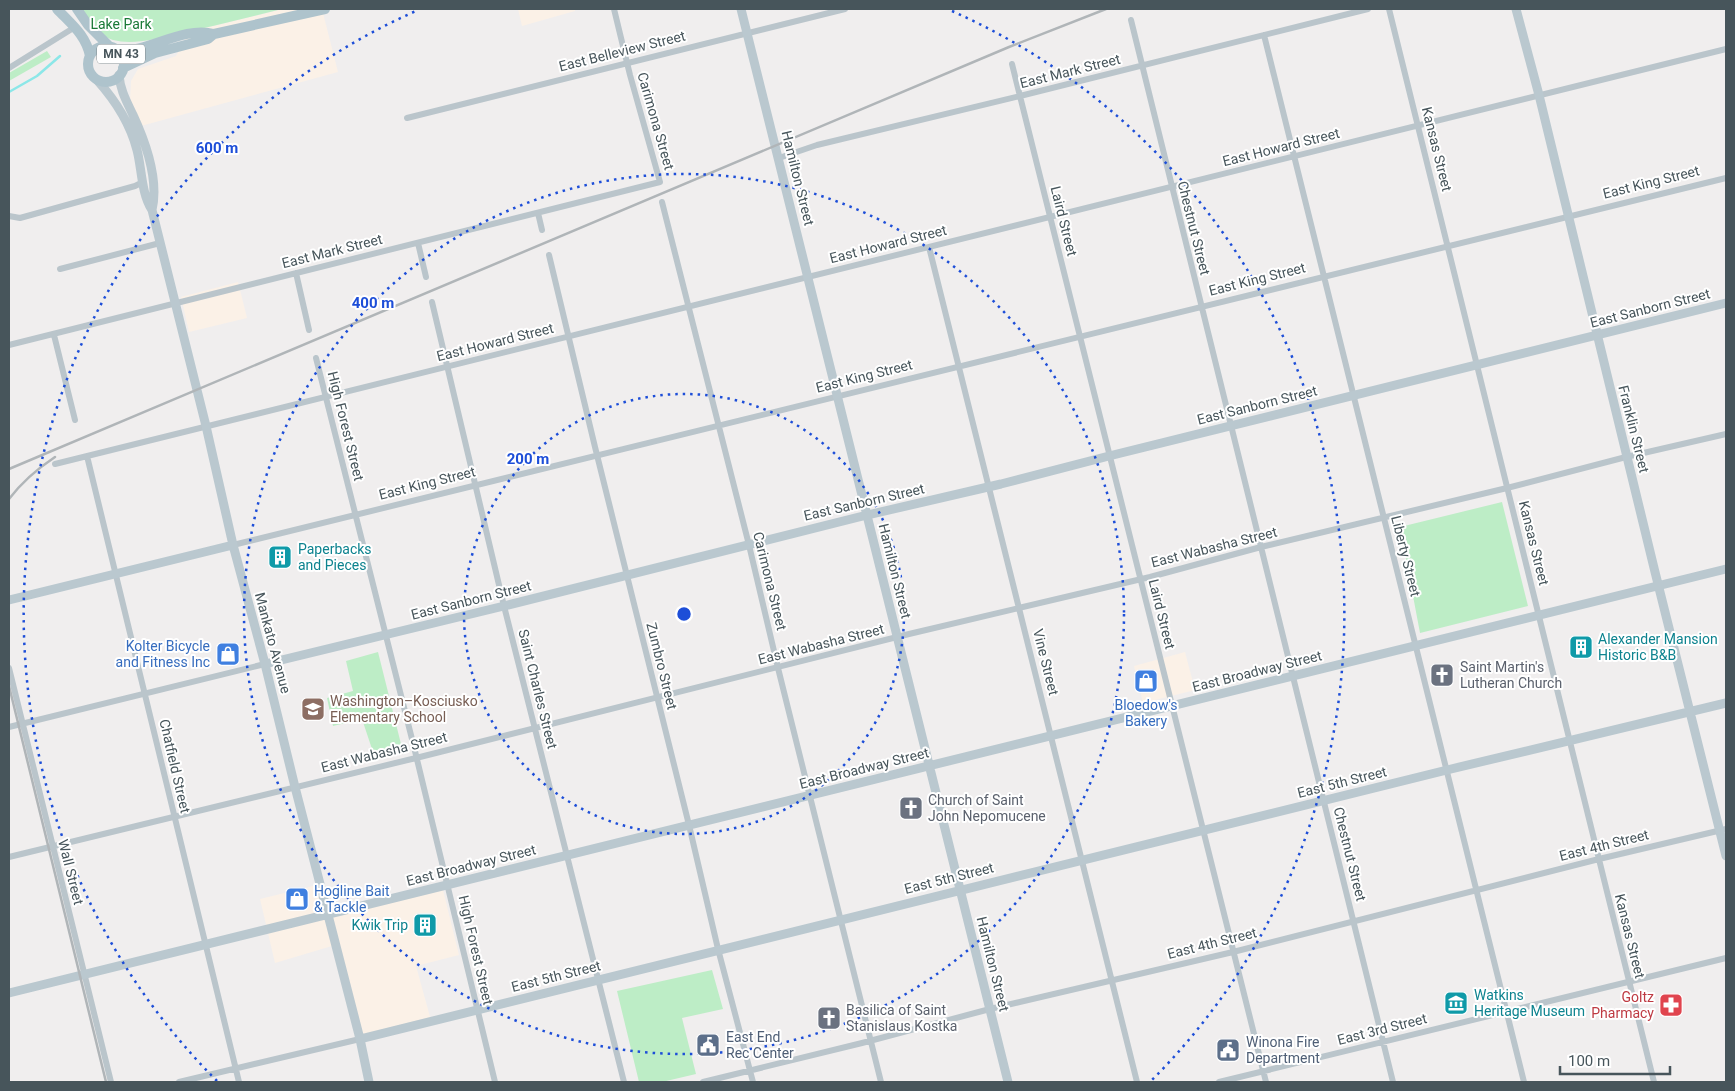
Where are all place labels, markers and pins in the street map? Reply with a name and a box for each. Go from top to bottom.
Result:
place label: Paperbacks and Pieces [298,541,372,573]
building icon: Paperbacks and Pieces [267,544,293,570]
centre of rings [675,605,693,623]
place label: Alexander Mansion Historic B&B [1598,631,1718,663]
building icon: Alexander Mansion Historic B&B [1568,634,1594,660]
place label: Kolter Bicycle and Fitness Inc [116,638,210,670]
shop icon: Kolter Bicycle and Fitness Inc [215,641,241,667]
place label: Saint Martin's Lutheran Church [1460,659,1562,691]
church icon: Saint Martin's Lutheran Church [1429,662,1455,688]
shop icon: Bloedow's Bakery [1133,668,1159,694]
place label: Washington–Kosciusko Elementary School [330,693,478,725]
school or university icon: Washington–Kosciusko Elementary School [300,696,326,722]
place label: Bloedow's Bakery [1114,697,1178,729]
place label: Church of Saint John Nepomucene [928,792,1046,824]
church icon: Church of Saint John Nepomucene [898,795,924,821]
place label: Hogline Bait & Tackle [314,883,390,915]
shop icon: Hogline Bait & Tackle [284,886,310,912]
building icon: Kwik Trip [412,912,438,938]
place label: Kwik Trip [352,917,408,933]
place label: Watkins Heritage Museum [1474,987,1585,1019]
place label: Goltz Pharmacy [1591,989,1654,1021]
museum icon: Watkins Heritage Museum [1443,990,1469,1016]
pharmacy icon: Goltz Pharmacy [1658,992,1684,1018]
place label: Basilica of Saint Stanislaus Kostka [846,1002,957,1034]
church icon: Basilica of Saint Stanislaus Kostka [816,1005,842,1031]
place label: East End Rec Center [726,1029,794,1061]
public building icon: East End Rec Center [695,1032,721,1058]
place label: Winona Fire Department [1246,1034,1320,1066]
public building icon: Winona Fire Department [1215,1037,1241,1063]

